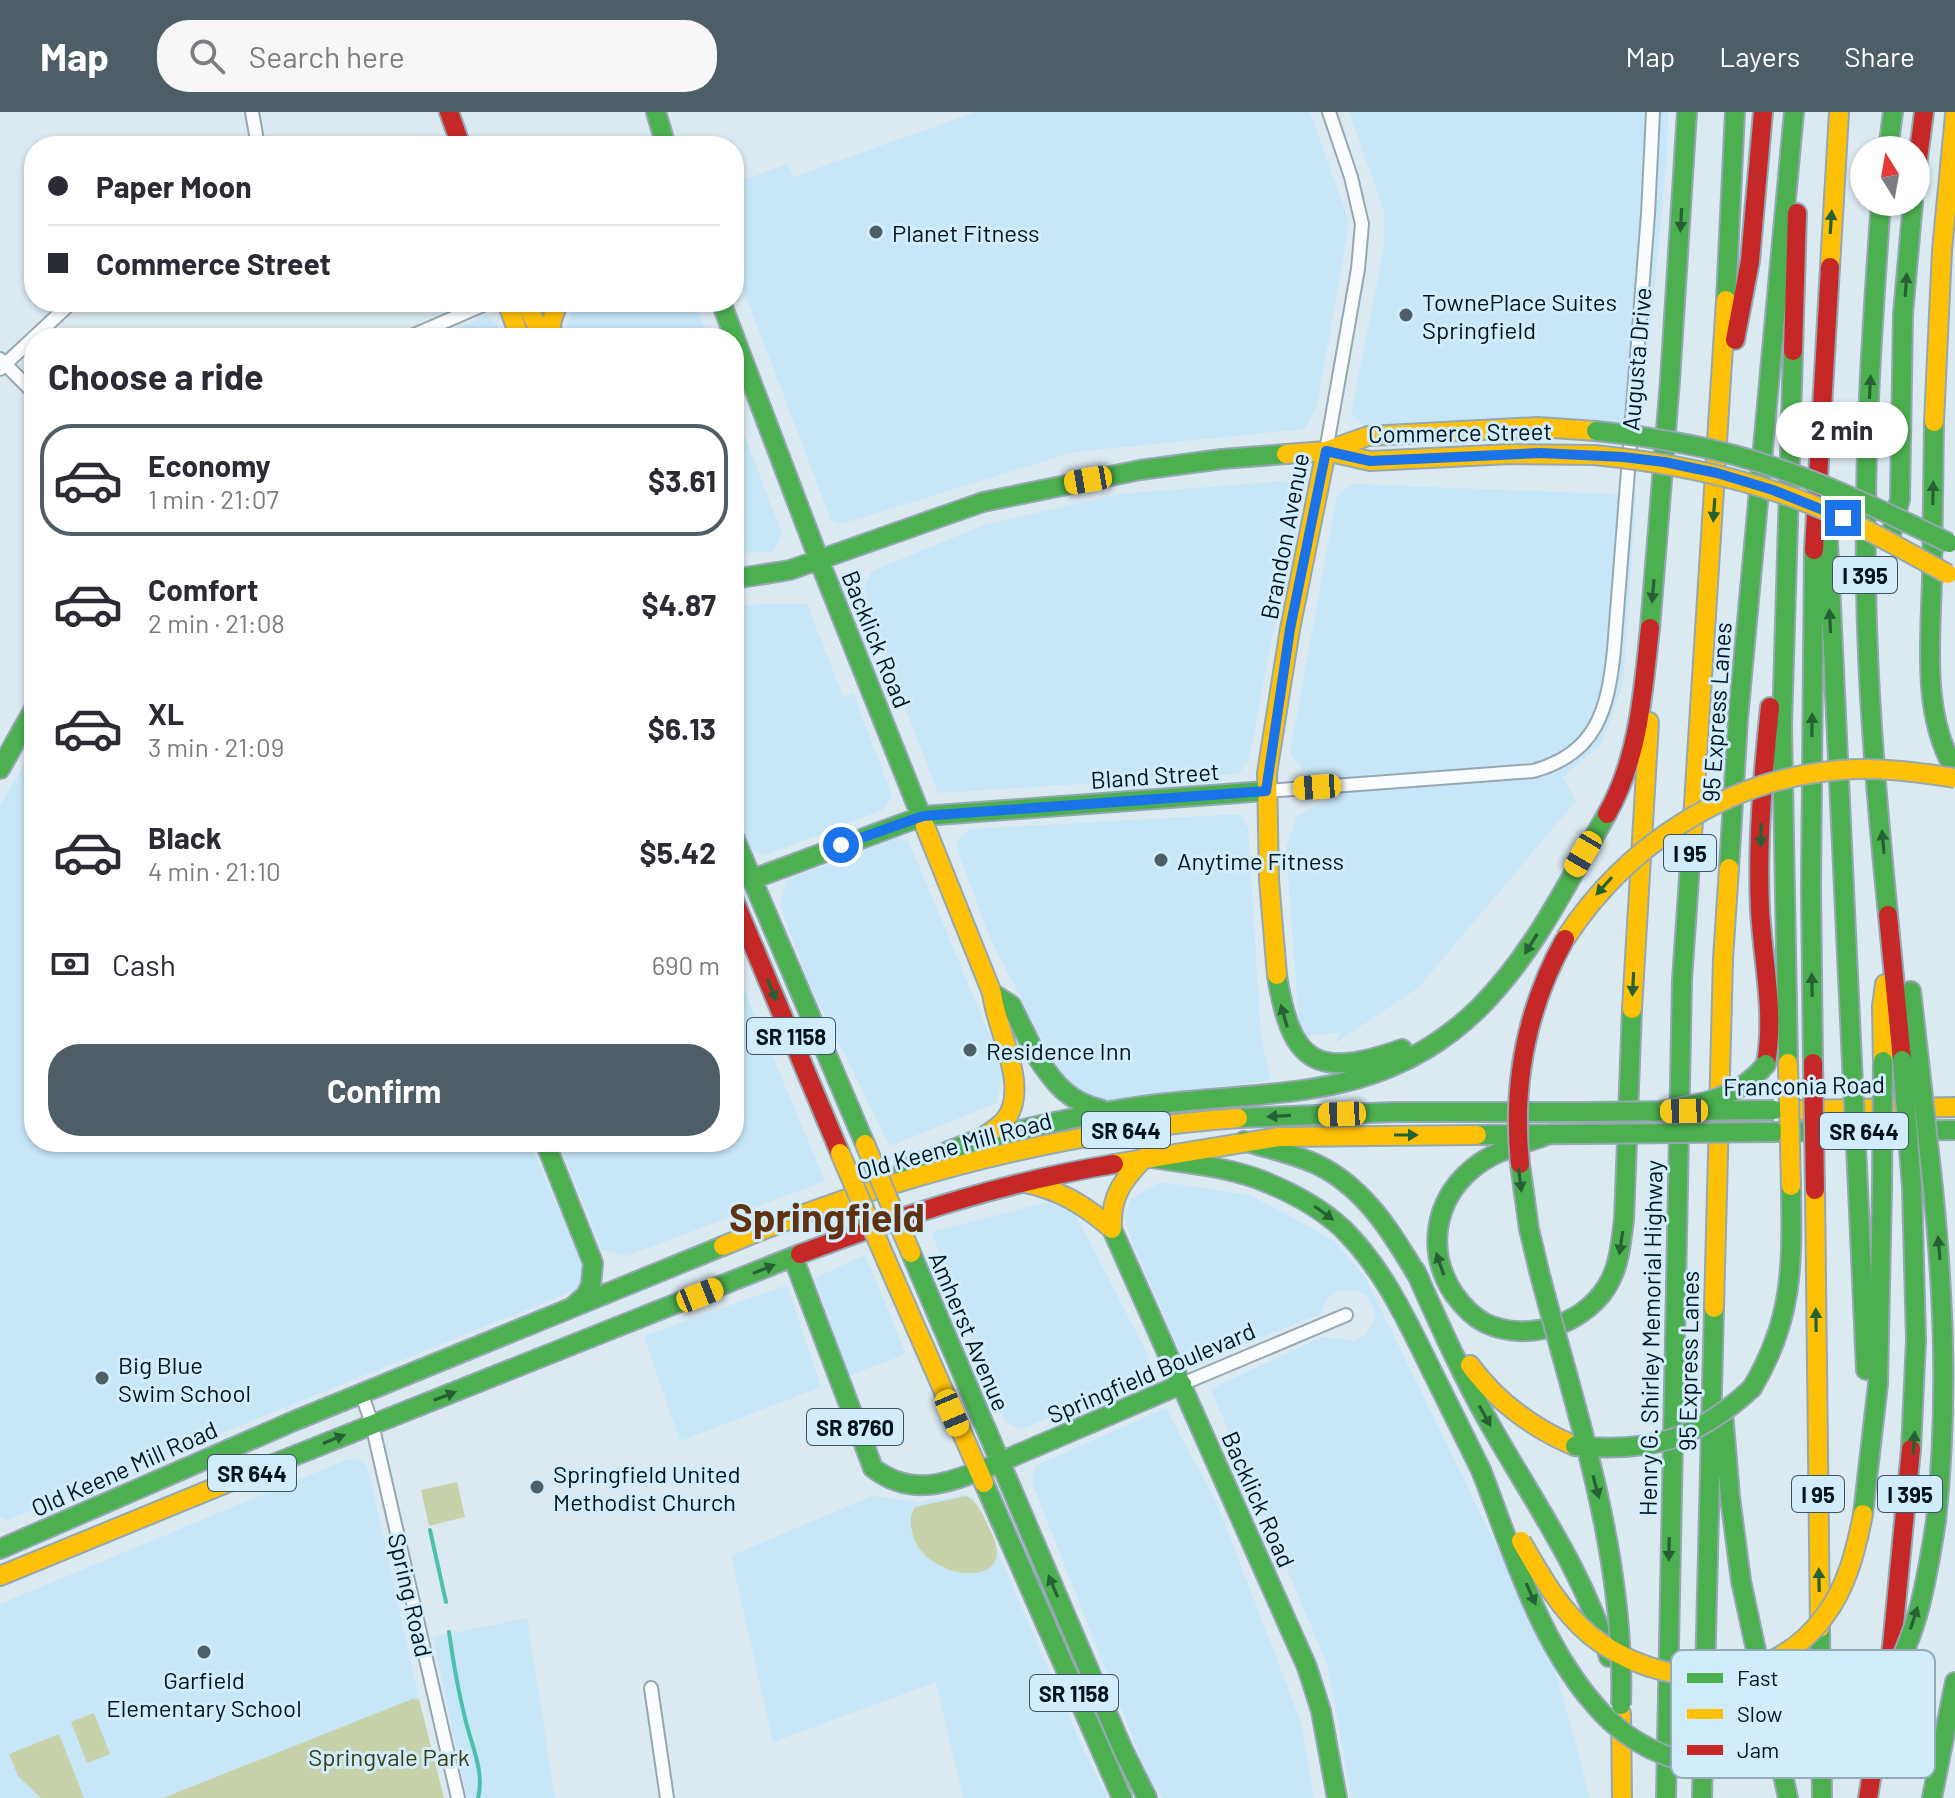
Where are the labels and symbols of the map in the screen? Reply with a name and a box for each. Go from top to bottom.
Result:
north arrow [1850,136,1930,216]
one-way arrow [1674,208,1687,233]
one-way arrow [1825,209,1838,234]
place label: Planet Fitness [892,218,1039,247]
marker: Planet Fitness [867,223,885,241]
one-way arrow [1900,272,1913,297]
street label: Augusta Drive [1615,286,1657,432]
place label: TownePlace Suites Springfield [1422,287,1617,344]
marker: TownePlace Suites Springfield [1397,306,1415,324]
one-way arrow [1864,374,1877,399]
callout: 2 min [1777,402,1909,458]
street label: Commerce Street [1368,416,1552,448]
street label: Brandon Avenue [1254,450,1314,622]
car [1062,464,1114,496]
one-way arrow [1927,480,1939,505]
one-way arrow [1707,498,1720,523]
route end [1825,500,1861,536]
road number: I 395 [1833,557,1897,593]
street label: Backlick Road [836,566,918,712]
one-way arrow [1646,579,1659,604]
one-way arrow [1823,608,1836,633]
street label: 95 Express Lanes [1695,621,1737,803]
one-way arrow [1805,712,1818,737]
street label: Bland Street [1090,756,1220,794]
car [1292,773,1342,801]
one-way arrow [1754,823,1767,848]
route start [823,827,859,863]
car [1561,827,1605,881]
one-way arrow [1876,829,1889,854]
road number: I 95 [1664,835,1716,871]
place label: Anytime Fitness [1177,846,1344,875]
marker: Anytime Fitness [1152,851,1170,869]
one-way arrow [1595,877,1613,896]
one-way arrow [1524,933,1538,955]
one-way arrow [1626,972,1639,997]
one-way arrow [1805,972,1818,997]
one-way arrow [766,979,779,1003]
one-way arrow [1277,1004,1290,1028]
road number: SR 1158 [747,1018,835,1054]
place label: Residence Inn [986,1036,1132,1065]
marker: Residence Inn [961,1041,979,1059]
street label: Franconia Road [1723,1069,1885,1101]
car [1660,1099,1708,1123]
car [1318,1101,1366,1127]
street label: Old Keene Mill Road [853,1105,1055,1185]
one-way arrow [1266,1110,1291,1123]
road number: SR 644 [1082,1112,1170,1148]
road number: SR 644 [1820,1113,1908,1149]
one-way arrow [1394,1129,1419,1141]
street label: Henry G. Shirley Memorial Highway [1632,1160,1668,1516]
one-way arrow [1514,1168,1527,1193]
district label: Springfield [729,1192,925,1240]
one-way arrow [1313,1205,1334,1220]
one-way arrow [1614,1231,1627,1256]
one-way arrow [1932,1235,1945,1260]
street label: Amherst Avenue [923,1247,1017,1415]
one-way arrow [1434,1252,1446,1276]
one-way arrow [752,1262,776,1275]
street label: 95 Express Lanes [1672,1271,1704,1451]
car [673,1275,727,1315]
one-way arrow [1810,1307,1823,1332]
street label: Springfield Boulevard [1043,1315,1259,1429]
place label: Big Blue Swim School [118,1350,251,1407]
marker: Big Blue Swim School [93,1369,111,1387]
car [932,1386,972,1440]
one-way arrow [433,1389,457,1402]
one-way arrow [1478,1405,1492,1427]
road number: SR 8760 [807,1409,903,1445]
street label: Old Keene Mill Road [26,1414,222,1522]
street label: Backlick Road [1216,1427,1302,1571]
one-way arrow [1908,1430,1921,1455]
one-way arrow [323,1432,347,1445]
road number: SR 644 [208,1455,296,1491]
place label: Springfield United Methodist Church [553,1459,741,1516]
one-way arrow [1591,1474,1603,1499]
road number: I 95 [1792,1476,1844,1512]
road number: I 395 [1878,1476,1942,1512]
marker: Springfield United Methodist Church [528,1478,546,1496]
street label: Spring Road [383,1530,439,1660]
one-way arrow [1663,1537,1675,1562]
one-way arrow [1813,1567,1825,1592]
one-way arrow [1046,1574,1059,1598]
one-way arrow [1524,1583,1538,1606]
one-way arrow [1908,1605,1921,1629]
marker: Garfield Elementary School [195,1643,213,1661]
legend [1671,1650,1935,1778]
text: Fast [1737,1664,1779,1690]
place label: Garfield Elementary School [106,1665,302,1722]
road number: SR 1158 [1030,1675,1118,1711]
text: Slow [1737,1700,1782,1726]
text: Jam [1737,1736,1779,1762]
park label: Springvale Park [308,1742,470,1771]

